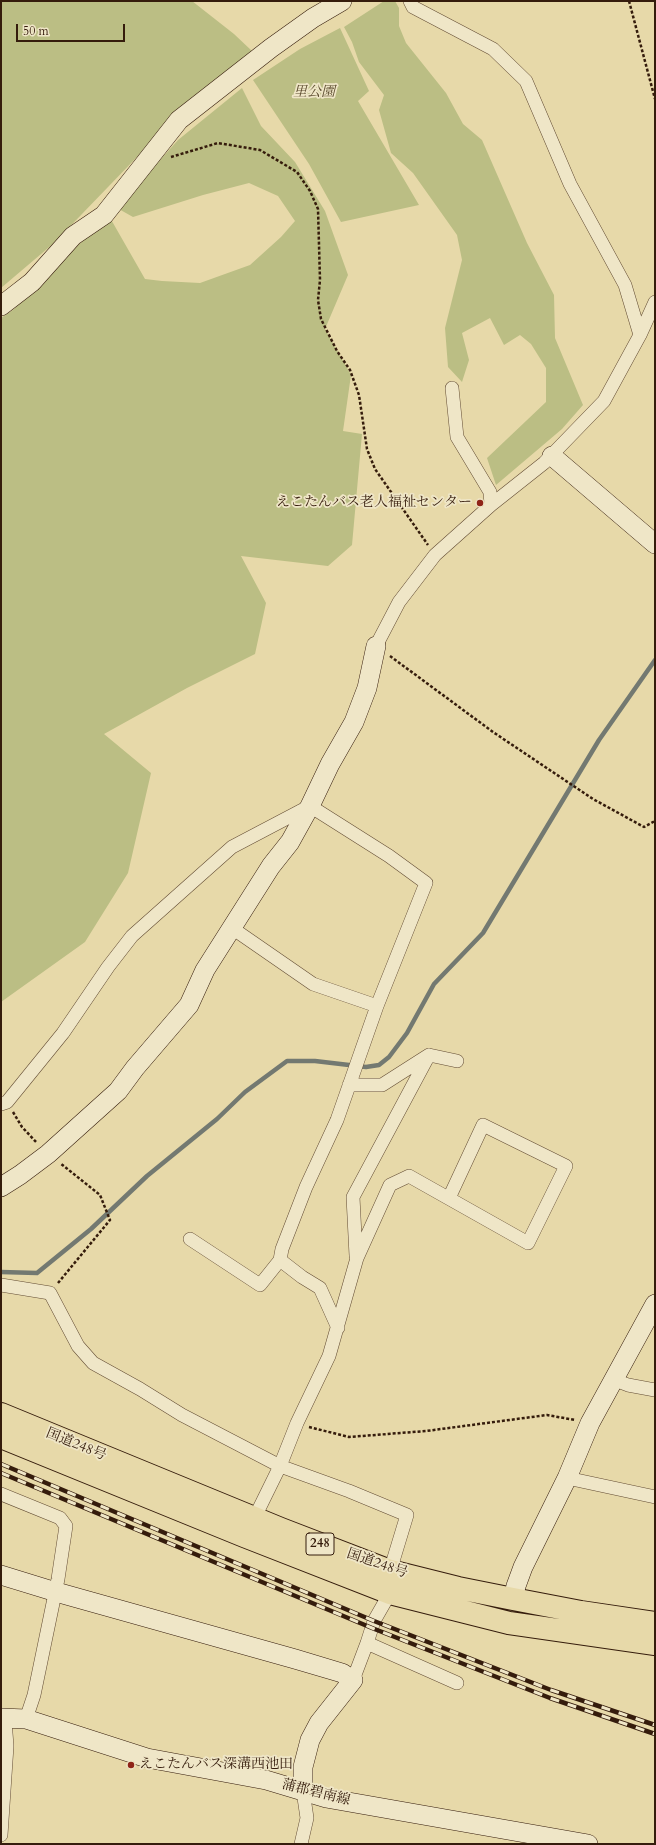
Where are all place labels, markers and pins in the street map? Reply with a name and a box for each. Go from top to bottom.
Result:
place label: えこたんバス老人福祉センター [276,495,472,511]
marker: えこたんバス老人福祉センター [475,498,485,508]
place label: えこたんバス深溝西池田 [139,1757,293,1773]
marker: えこたんバス深溝西池田 [126,1760,136,1770]

